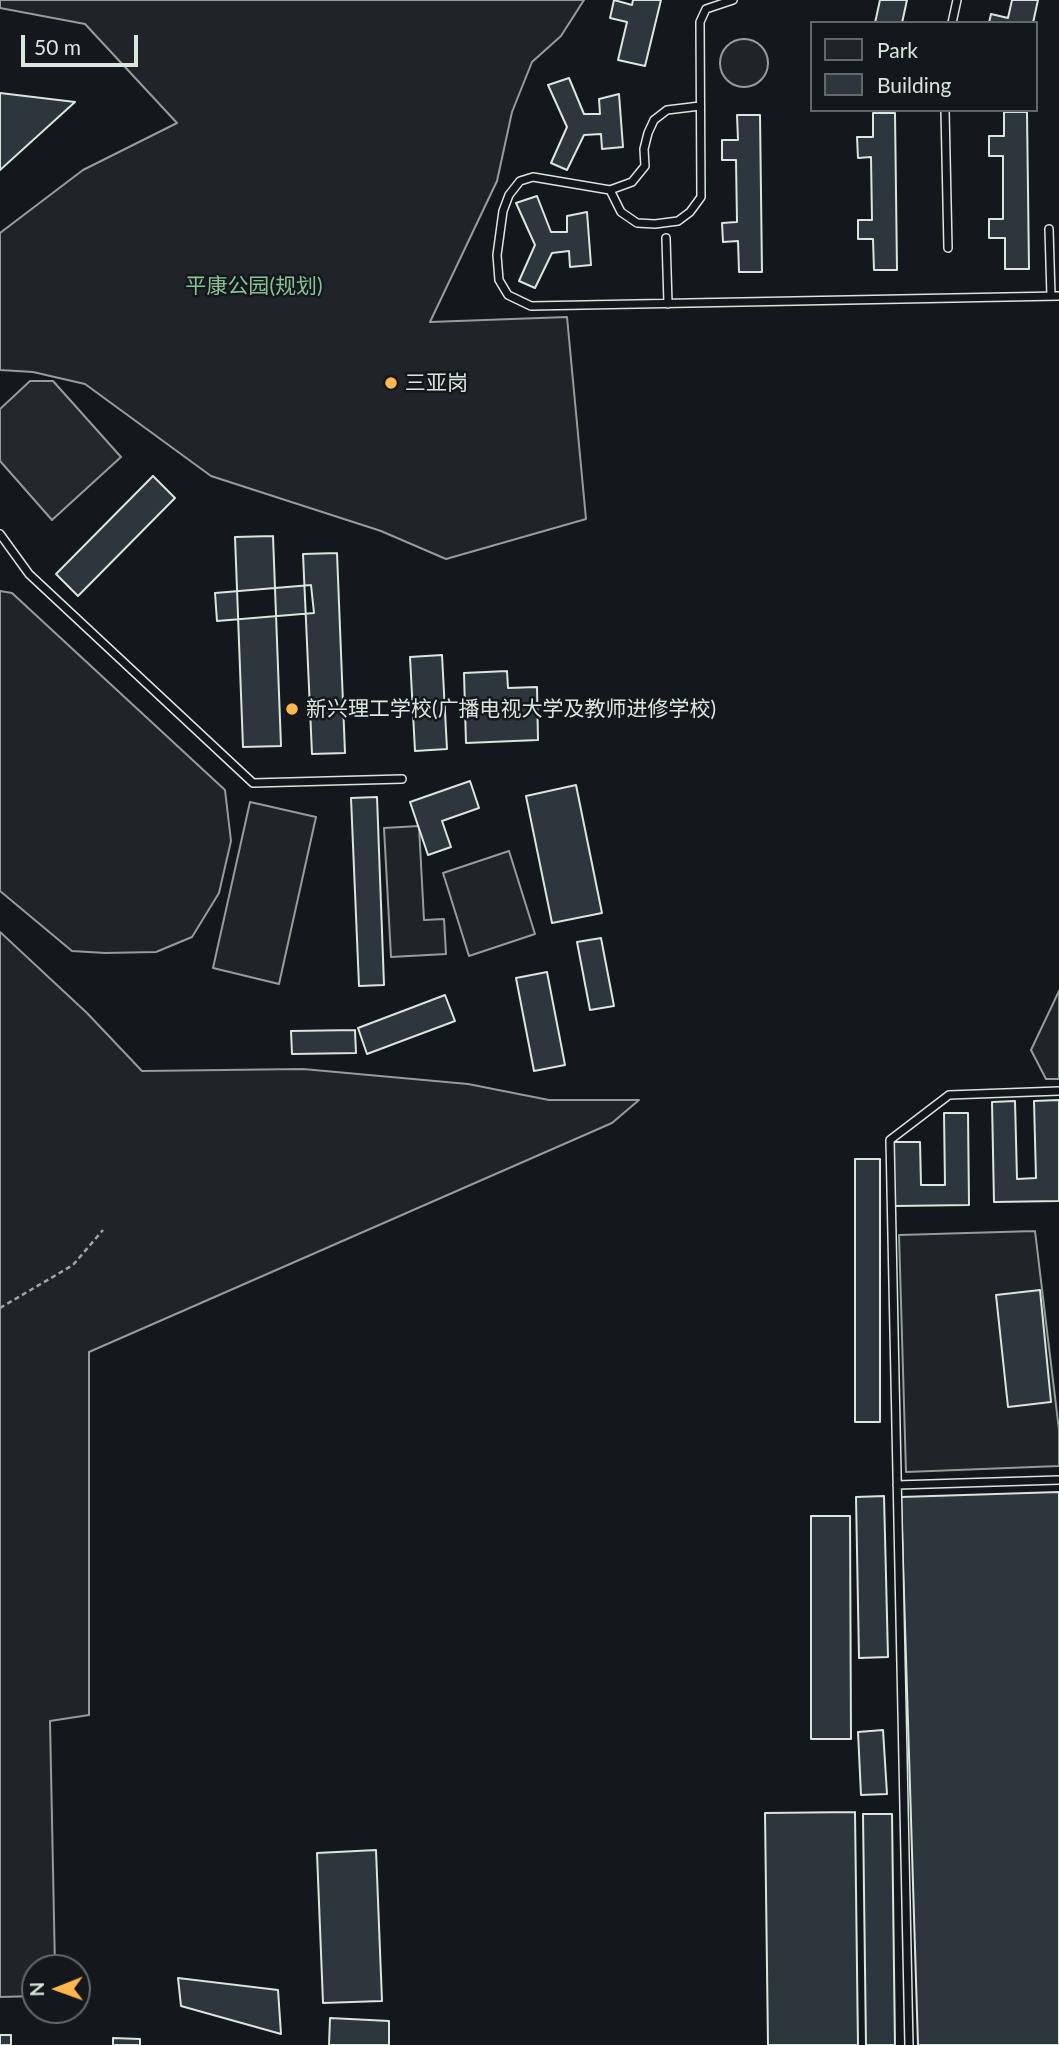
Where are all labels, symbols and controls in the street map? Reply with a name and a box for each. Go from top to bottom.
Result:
scale bar [24,21,142,65]
legend [810,21,1038,112]
text: 50 m [34,34,81,59]
text: Park [877,37,918,62]
text: Building [877,72,952,97]
park label: 平康公园(规划) [185,273,323,299]
place label: 三亚岗 [405,370,468,396]
marker: 三亚岗 [383,375,399,391]
place label: 新兴理工学校(广播电视大学及教师进修学校) [306,696,716,722]
marker: 新兴理工学校(广播电视大学及教师进修学校) [284,701,300,717]
north arrow [21,1954,91,2024]
text: N [25,1982,48,1997]

